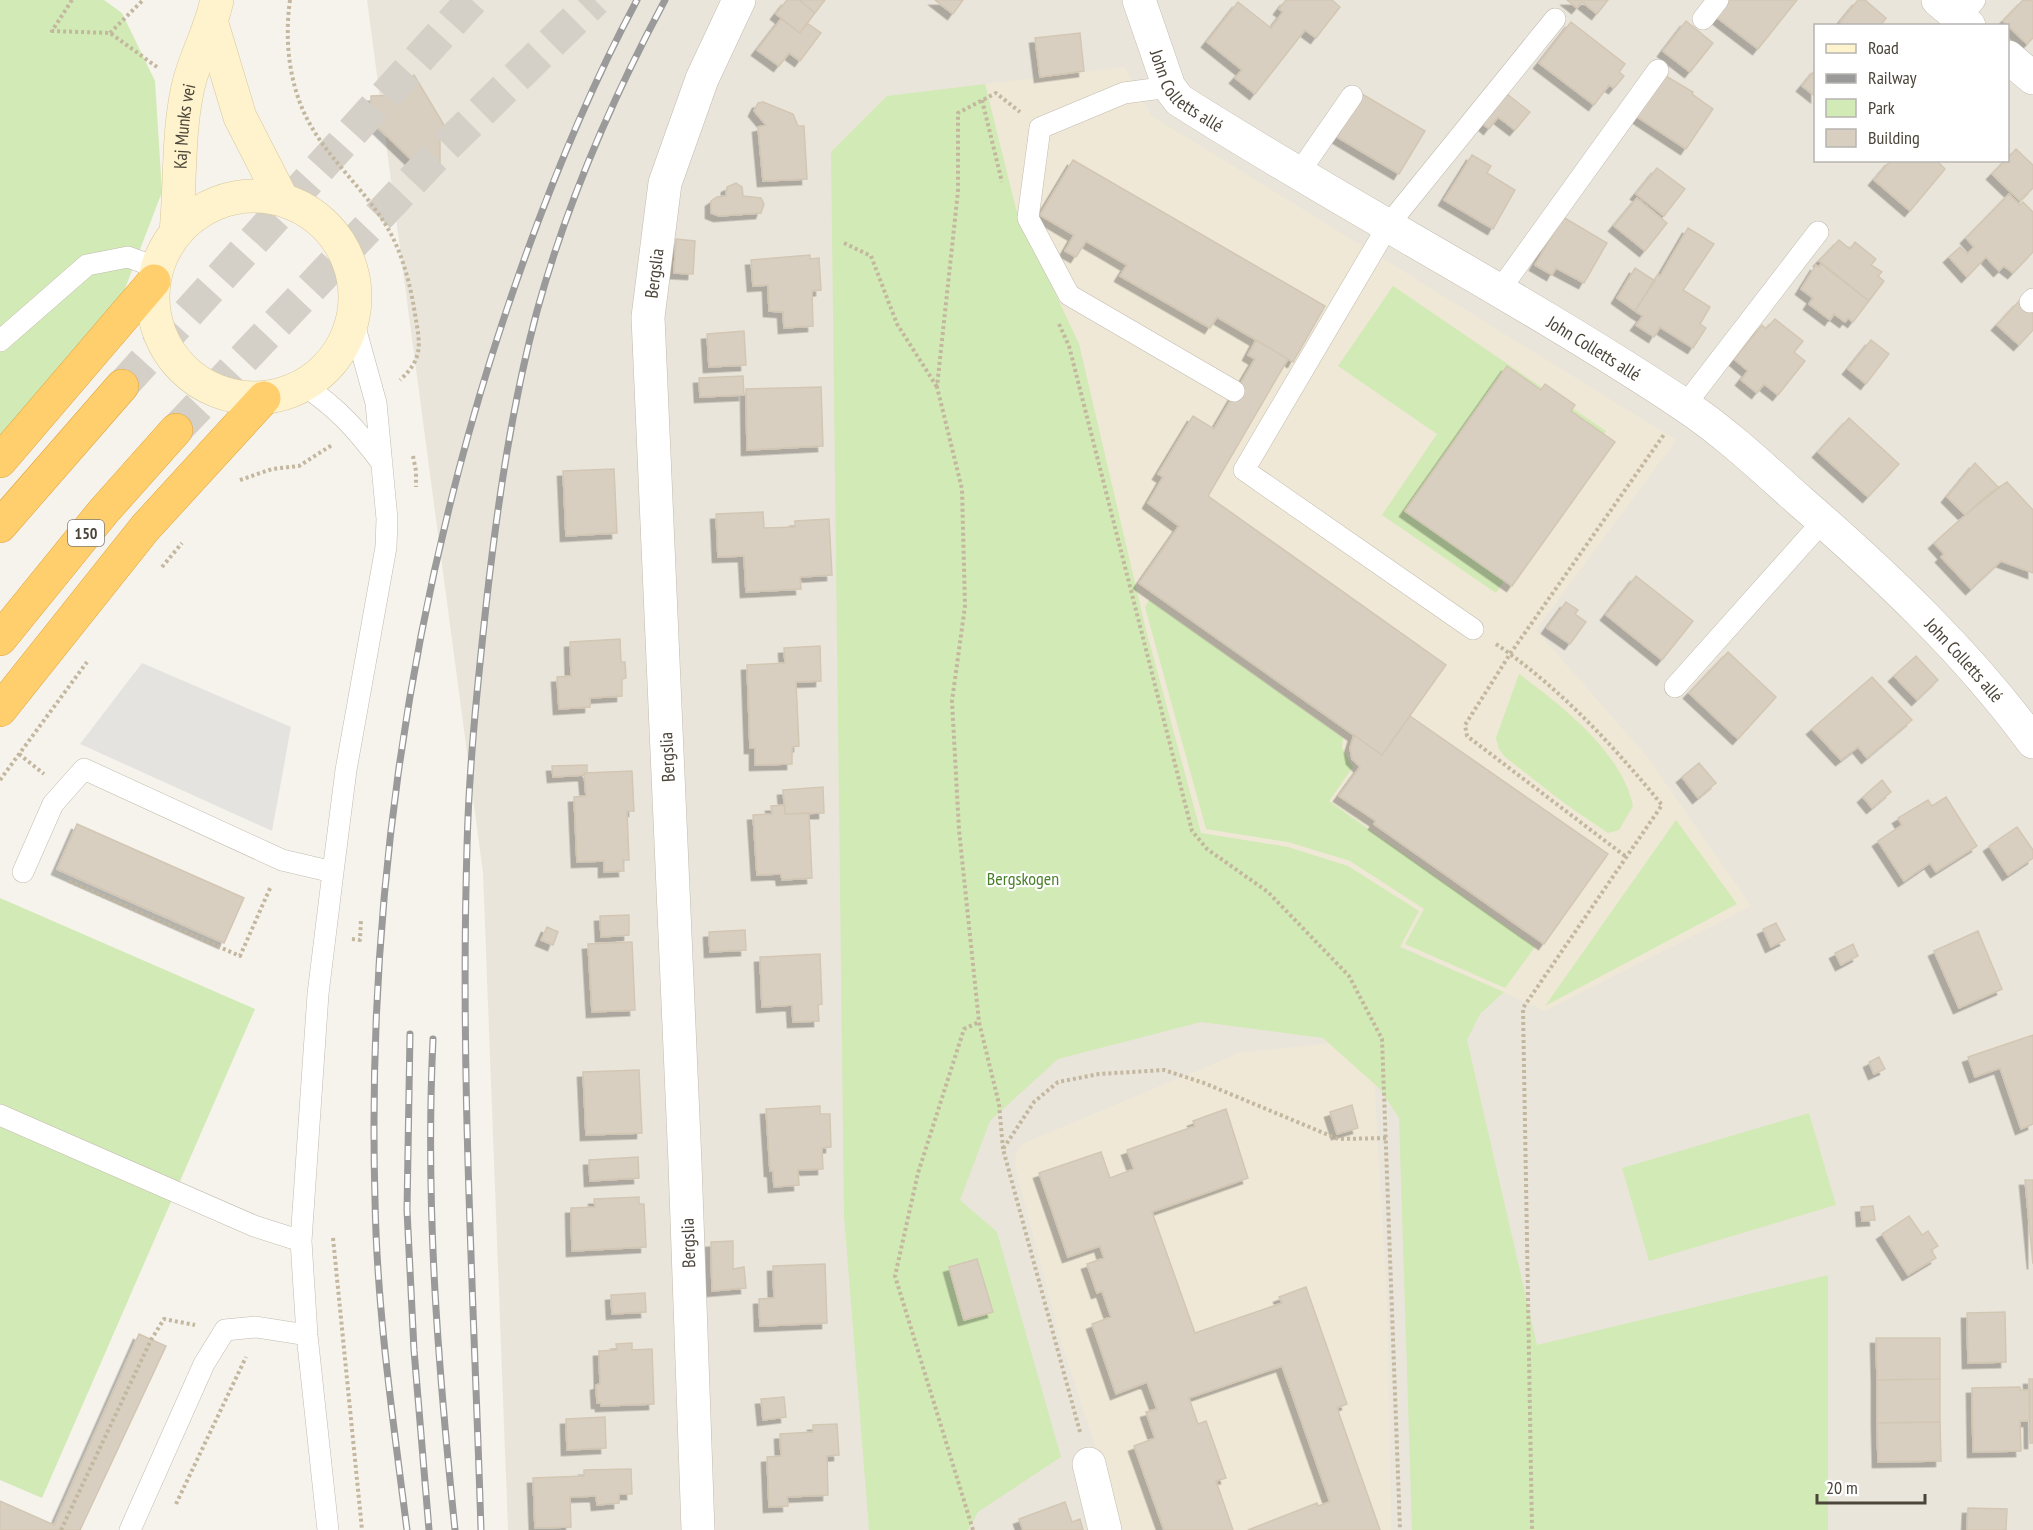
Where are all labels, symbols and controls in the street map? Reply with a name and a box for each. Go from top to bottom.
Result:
legend [1814,24,2009,162]
text: Road [1868,36,1899,59]
street label: John Colletts allé [1145,45,1228,137]
text: Railway [1868,66,1917,89]
street label: Kaj Munks vei [168,81,200,169]
text: Park [1868,96,1895,119]
text: Building [1868,126,1920,149]
street label: Bergslia [639,247,668,300]
street label: John Colletts allé [1542,310,1645,386]
road number: 150 [68,520,104,546]
street label: John Colletts allé [1920,612,2009,707]
street label: Bergslia [654,731,680,783]
park label: Bergskogen [987,867,1059,890]
street label: Bergslia [676,1218,700,1268]
scale bar [1817,1467,1925,1505]
text: 20 m [1826,1476,1858,1499]

